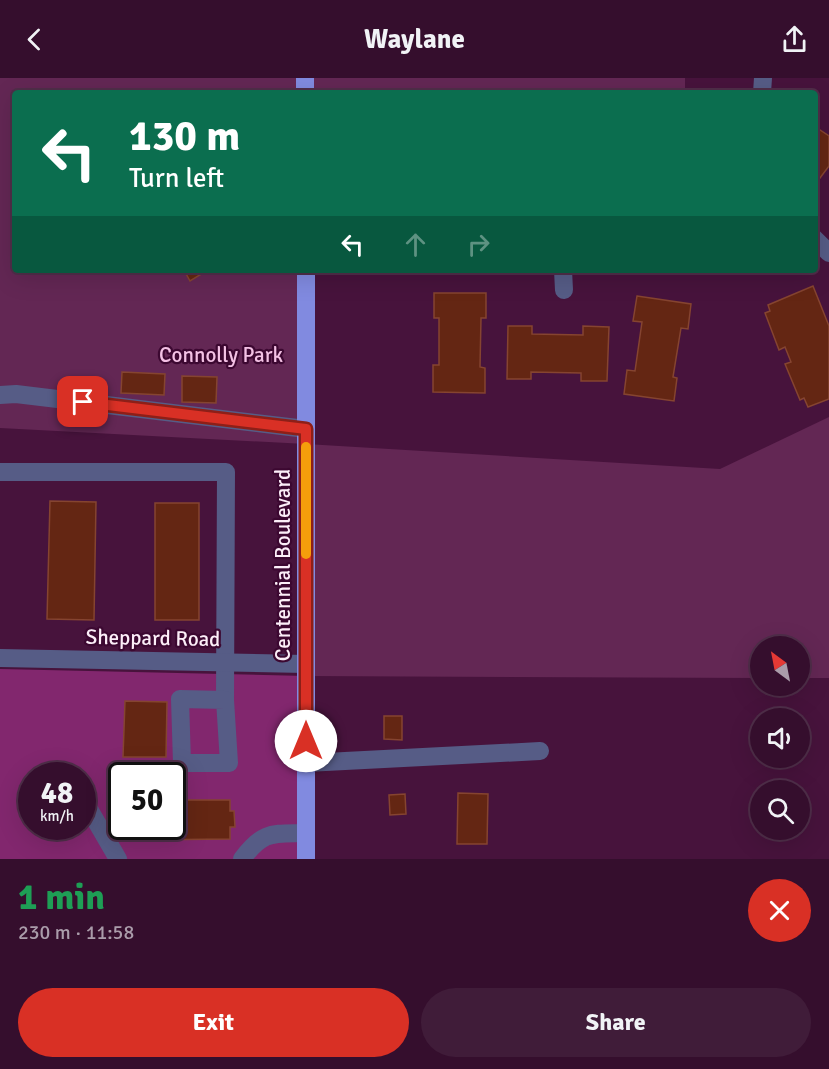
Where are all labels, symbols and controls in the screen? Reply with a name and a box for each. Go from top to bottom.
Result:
icon: back [18,23,51,56]
text: Waylane [364,23,465,56]
icon: share [778,23,811,56]
text: 130 m [129,111,240,162]
icon: left [30,114,108,192]
text: Turn left [129,162,224,195]
icon: left [336,228,369,261]
icon: ahead [399,228,432,261]
icon: right [462,228,495,261]
park label: Connolly Park [159,342,283,368]
pin [57,376,108,427]
icon: arrive [66,385,99,418]
street label: Centennial Boulevard [270,469,296,661]
street label: Sheppard Road [85,624,221,652]
north arrow [750,636,810,696]
map controls [750,636,810,840]
button: sound [750,708,810,768]
position arrow [274,709,338,773]
speed limit sign: 50 [108,762,186,840]
text: 48 [41,775,73,812]
button: search [750,780,810,840]
text: km/h [40,807,74,825]
text: 1 min [18,875,105,920]
button: close [748,879,811,942]
text: 230 m · 11:58 [18,920,134,945]
button: Exit [18,988,409,1057]
button: Share [421,988,811,1057]

